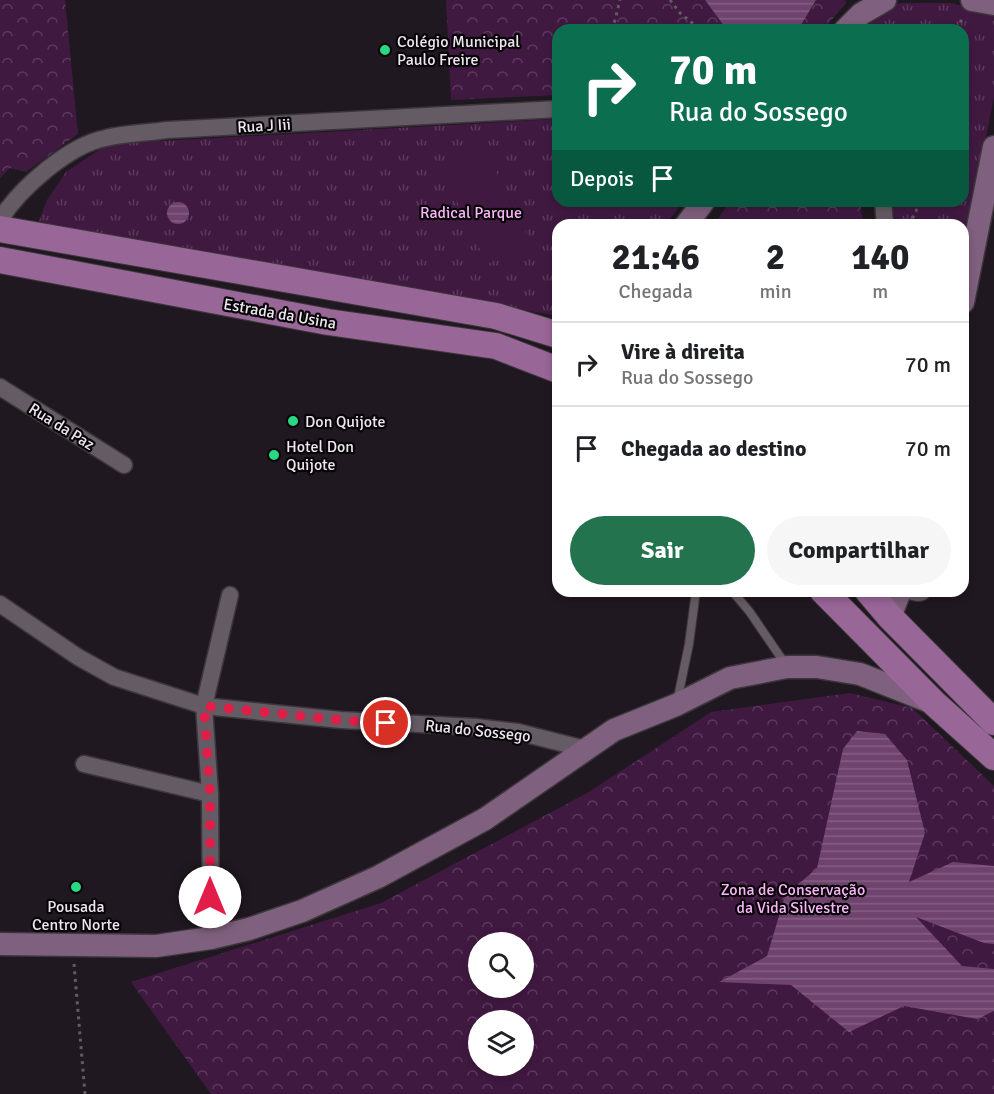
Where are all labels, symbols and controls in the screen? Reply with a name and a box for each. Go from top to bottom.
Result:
place label: Colégio Municipal Paulo Freire [397,32,520,70]
marker: Colégio Municipal Paulo Freire [378,43,392,57]
text: 70 m [669,45,758,96]
icon: right [570,48,648,126]
text: Rua do Sossego [669,96,848,129]
street label: Rua J Iii [237,115,291,137]
icon: arrive [646,162,679,195]
text: Depois [570,165,634,192]
park label: Radical Parque [420,203,522,223]
text: 21:46 [612,235,700,280]
text: 2 [766,235,785,280]
text: 140 [851,235,909,280]
text: Chegada [619,279,693,304]
text: min [759,279,792,304]
text: m [872,279,888,304]
street label: Estrada da Usina [222,294,338,334]
text: Vire à direita [621,338,745,365]
icon: right [570,348,603,381]
text: 70 m [905,351,951,378]
text: Rua do Sossego [621,365,753,390]
street label: Rua da Paz [25,399,98,455]
place label: Don Quijote [305,412,385,432]
marker: Don Quijote [286,414,300,428]
icon: arrive [570,432,603,465]
text: Chegada ao destino [621,435,807,462]
text: 70 m [905,435,951,462]
place label: Hotel Don Quijote [286,437,354,475]
marker: Hotel Don Quijote [267,448,281,462]
button: Sair [570,516,755,585]
button: Compartilhar [767,516,951,585]
pin [360,697,411,748]
icon: arrive [369,706,402,739]
street label: Rua do Sossego [424,716,532,746]
position arrow [178,865,242,929]
marker: Pousada Centro Norte [69,880,83,894]
park label: Zona de Conservação da Vida Silvestre [721,880,865,918]
place label: Pousada Centro Norte [32,897,120,935]
map controls [468,932,534,1076]
button: search [468,932,534,998]
button: layers [468,1010,534,1076]

